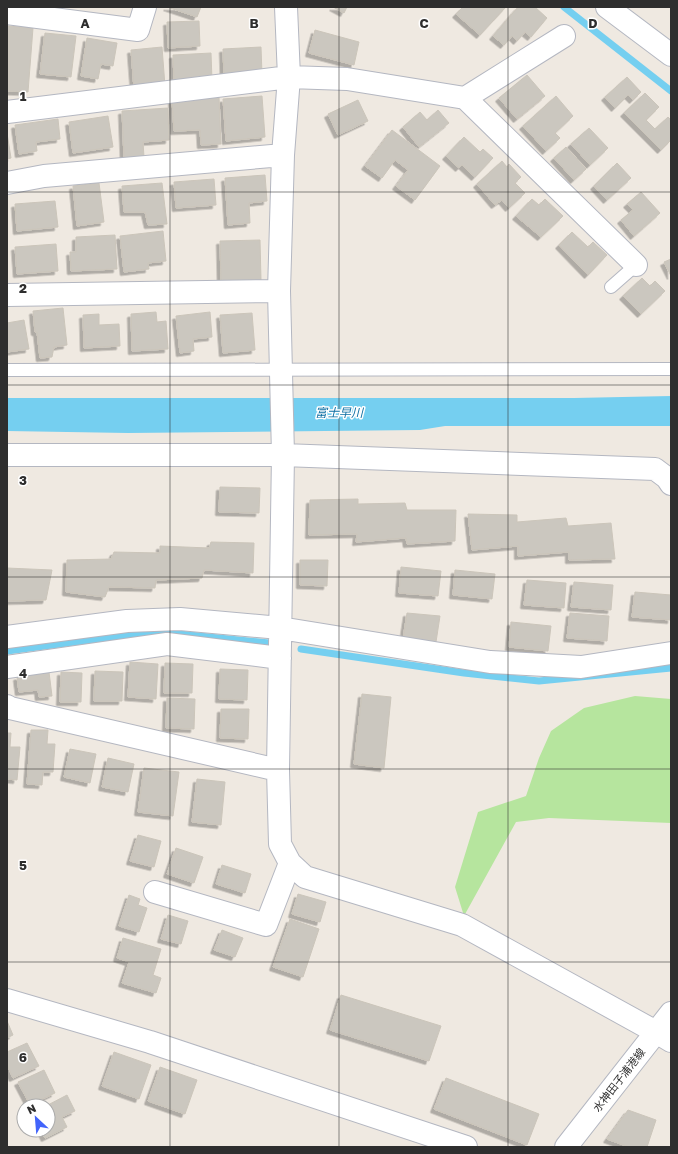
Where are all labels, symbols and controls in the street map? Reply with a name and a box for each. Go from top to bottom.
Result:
text: A [80,15,90,31]
text: B [249,15,259,31]
text: C [419,15,429,31]
text: D [588,15,598,31]
text: 1 [20,88,27,104]
text: 2 [19,280,27,296]
water label: 富士早川 [315,405,365,420]
text: 3 [19,472,27,488]
text: 4 [19,665,27,681]
text: 5 [19,857,27,873]
street label: 水神田子浦港線 [590,1045,647,1114]
text: 6 [19,1049,27,1065]
north arrow [16,1098,56,1138]
text: N [25,1101,38,1116]

